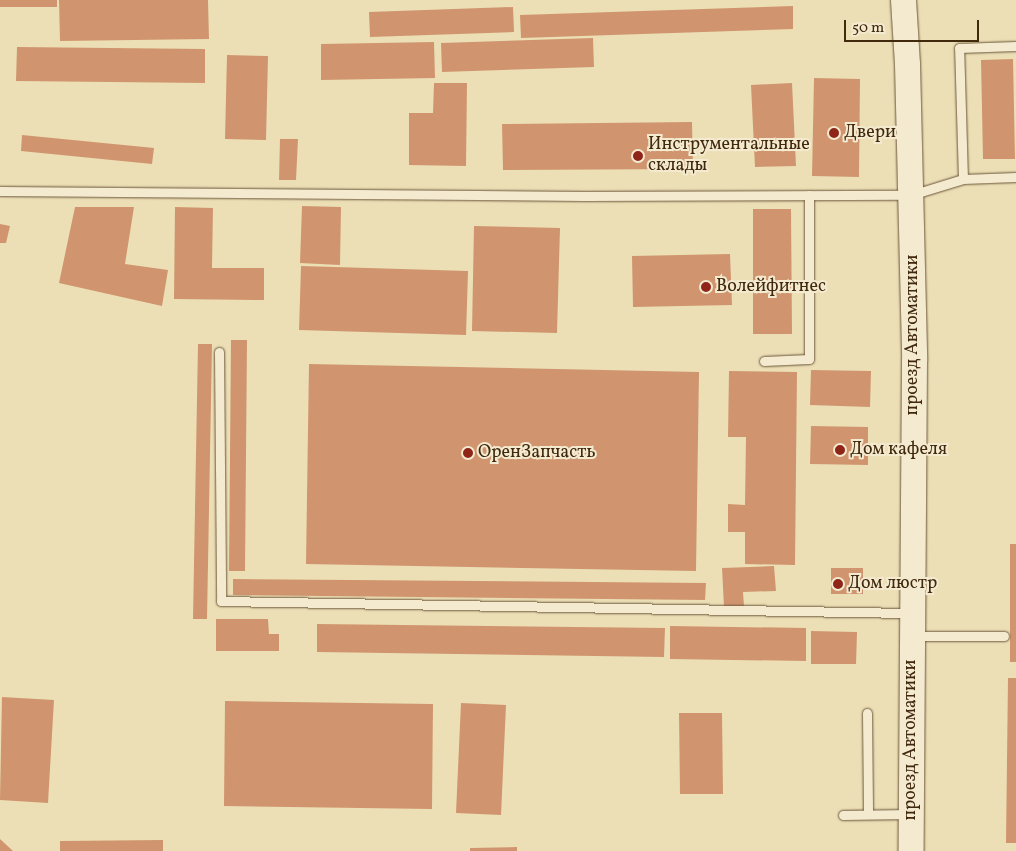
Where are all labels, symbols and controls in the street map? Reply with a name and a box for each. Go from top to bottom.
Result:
scale bar [846,10,981,42]
text: 50 m [852,18,884,39]
place label: Двери [844,122,896,144]
marker: Двери [828,127,840,139]
place label: Инструментальные склады [648,135,810,178]
marker: Инструментальные склады [632,150,644,162]
street label: проезд Автоматики [902,255,924,415]
place label: Волейфитнес [716,276,826,298]
marker: Волейфитнес [700,281,712,293]
place label: Дом кафеля [850,439,947,461]
place label: ОренЗапчасть [478,442,596,464]
marker: Дом кафеля [834,444,846,456]
marker: ОренЗапчасть [462,447,474,459]
place label: Дом люстр [848,573,937,595]
marker: Дом люстр [832,578,844,590]
street label: проезд Автоматики [900,660,922,820]

